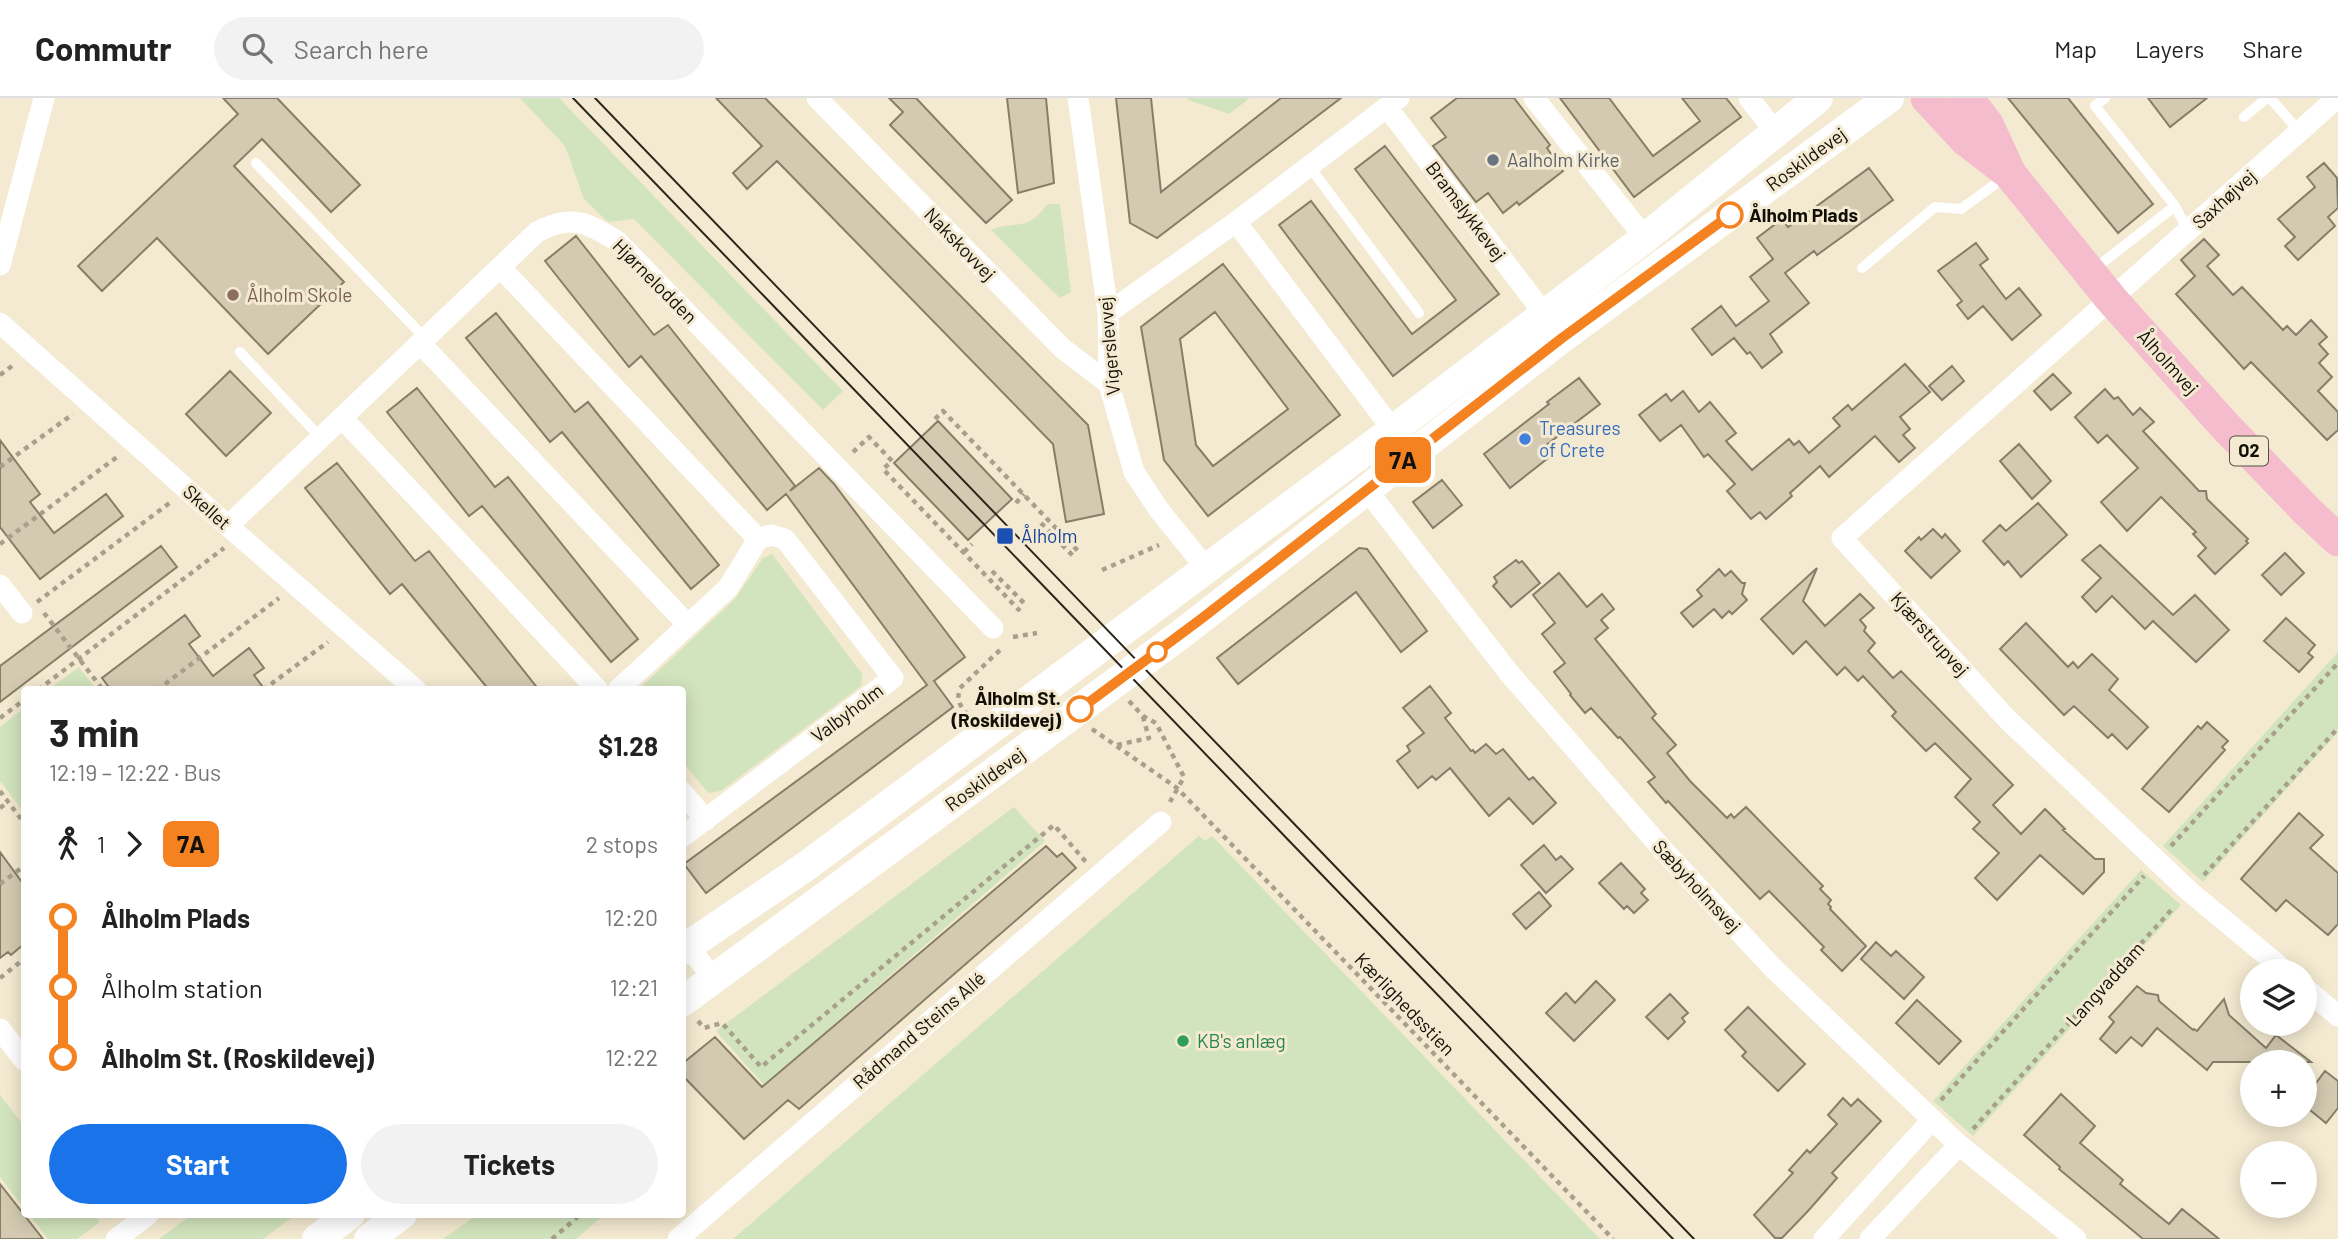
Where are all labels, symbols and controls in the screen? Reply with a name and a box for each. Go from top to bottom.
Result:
search box [214,17,704,80]
text: Commutr [35,28,172,68]
icon: search [238,29,276,67]
text: Search here [294,33,429,64]
text: Map [2054,34,2097,63]
text: Layers [2135,34,2204,63]
text: Share [2242,34,2303,63]
street label: Roskildevej [1761,122,1850,195]
place label: Aalholm Kirke [1507,148,1620,171]
marker: Aalholm Kirke [1485,152,1501,168]
street label: Bramslykkevej [1422,156,1511,265]
street label: Saxhøjvej [2187,164,2260,233]
street label: Nakskovvej [920,202,1001,285]
marker: Ålholm Plads [1717,202,1743,228]
place label: Ålholm Plads [1749,202,1858,226]
street label: Hjørnelodden [608,234,702,328]
place label: Ålholm Skole [247,283,352,306]
marker: Ålholm Skole [225,287,241,303]
street label: Vigerslevvej [1093,296,1124,396]
street label: Ålholmvej [2133,324,2204,399]
place label: Treasures of Crete [1539,416,1621,461]
marker: Treasures of Crete [1517,431,1533,447]
road number: O2 [2230,436,2268,466]
line badge: 7A [1372,437,1434,483]
text: 7A [1389,445,1417,474]
street label: Skellet [179,479,236,534]
place label: Ålholm [1021,524,1077,547]
marker: Ålholm [995,526,1015,546]
street label: Kjærstrupvej [1886,587,1974,681]
unlabelled marker [1147,642,1167,662]
street label: Valbyholm [806,678,887,747]
place label: Ålholm St. (Roskildevej) [951,685,1061,731]
marker: Ålholm St. (Roskildevej) [1067,696,1093,722]
text: 3 min [49,709,139,755]
text: $1.28 [598,730,658,761]
street label: Roskildevej [940,742,1029,815]
text: 12:19 – 12:22 · Bus [49,758,221,786]
icon: walk [49,825,87,863]
icon: forward [115,825,153,863]
text: 7A [177,829,205,858]
text: 1 [97,830,105,858]
text: 2 stops [586,830,658,858]
street label: Sæbyholmsvej [1649,835,1746,937]
text: Ålholm Plads [101,902,250,933]
text: 12:20 [605,903,658,931]
street label: Langvaddam [2061,937,2149,1031]
street label: Kærlighedsstien [1350,947,1460,1060]
map controls [2240,959,2317,1218]
button: layers [2240,959,2317,1036]
street label: Rådmand Steins Allé [848,966,989,1093]
text: Ålholm station [101,972,263,1003]
text: 12:21 [610,973,658,1001]
place label: KB's anlæg [1197,1029,1286,1052]
marker: KB's anlæg [1175,1033,1191,1049]
text: Ålholm St. (Roskildevej) [101,1042,374,1073]
text: 12:22 [605,1043,658,1071]
button: + [2240,1050,2317,1127]
button: Start [49,1124,347,1204]
button: Tickets [361,1124,658,1204]
button: − [2240,1141,2317,1218]

